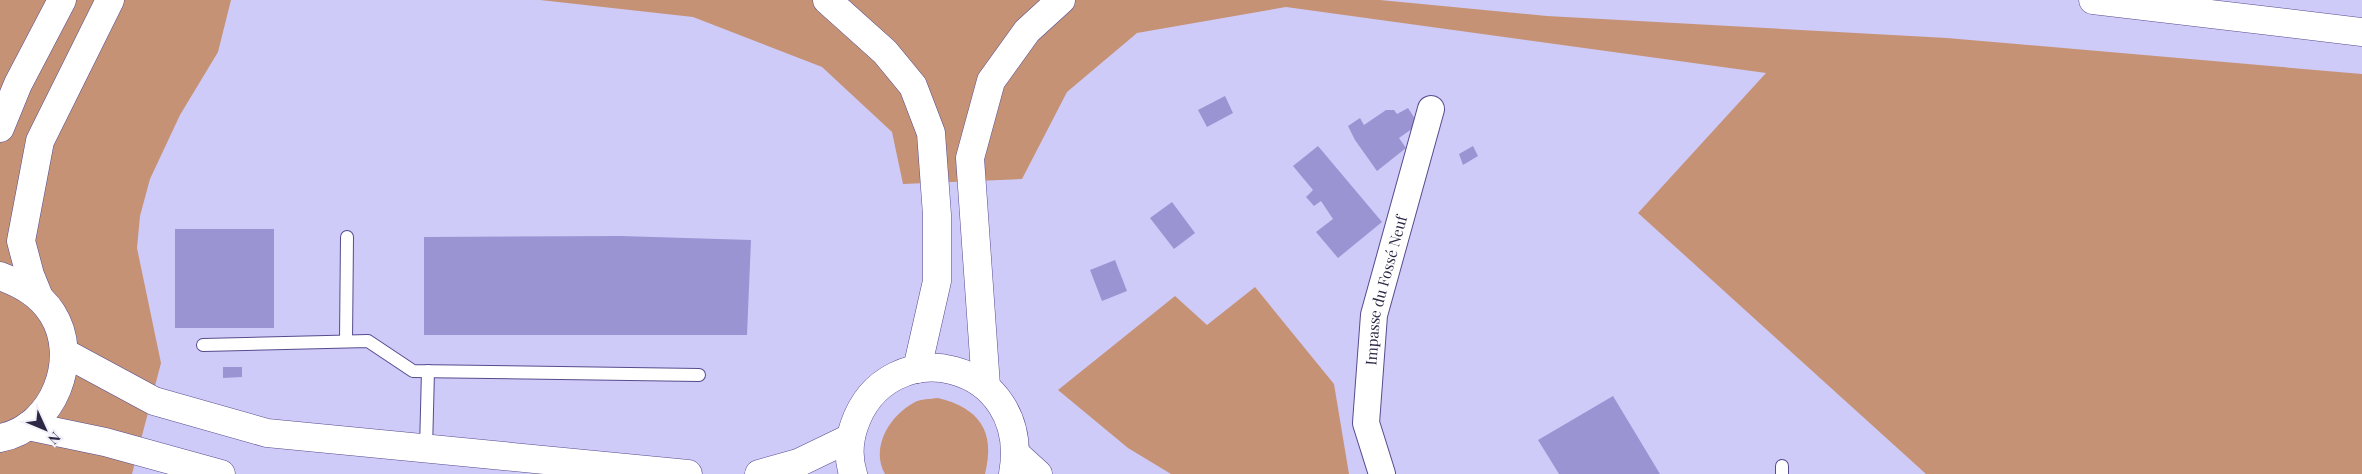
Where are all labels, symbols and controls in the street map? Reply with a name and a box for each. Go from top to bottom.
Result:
street label: Impasse du Fossé Neuf [1360,212,1411,366]
north arrow [20,404,70,454]
text: N [44,428,65,449]

